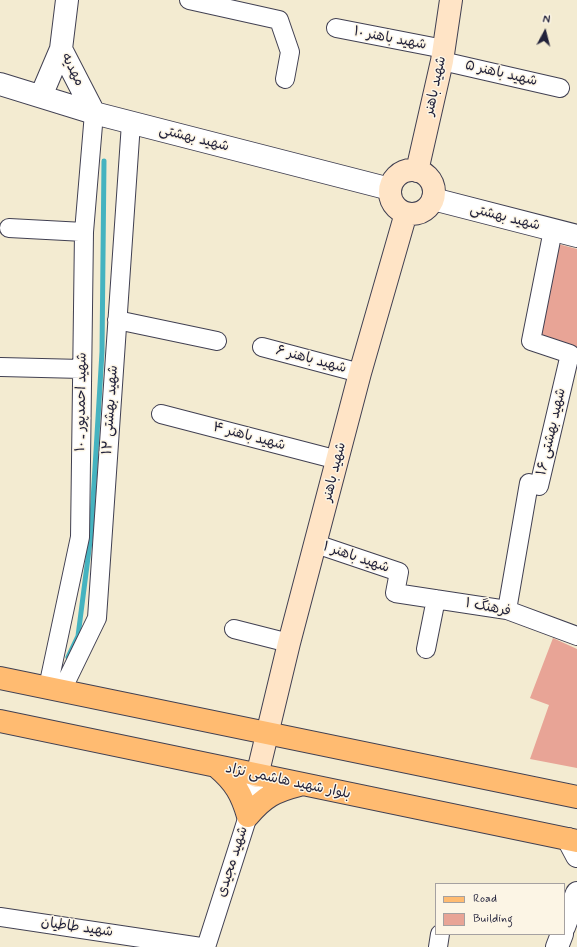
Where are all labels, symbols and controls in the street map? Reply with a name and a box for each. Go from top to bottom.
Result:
north arrow [525,12,565,52]
text: N [542,13,551,27]
street label: شهید باهنر ۱۰ [352,24,428,54]
street label: مهدیه [57,51,87,89]
street label: شهید باهنر [422,55,450,117]
street label: شهید باهنر ۵ [463,58,539,90]
street label: شهید بهشتی [157,122,231,156]
street label: شهید بهشتی [468,201,542,235]
street label: شهید باهنر ۶ [274,342,348,378]
street label: شهید احمدپور ـ ۱۰ [73,352,91,452]
street label: شهید بهشتی ۱۲ [99,365,123,455]
street label: شهید بهشتی ۱۶ [534,387,570,477]
street label: شهید باهنر ۴ [211,419,287,455]
street label: شهید باهنر [320,441,350,503]
street label: شهید باهنر ۱ [321,539,391,577]
street label: فرهنگ ۱ [464,595,512,621]
street label: بلوار شهید هاشمی نژاد [224,761,352,803]
street label: شهید مجیدی [214,825,252,899]
legend [435,883,565,935]
text: Road [473,891,497,907]
text: Building [473,911,513,927]
street label: شهید طاطیان [40,915,114,941]

